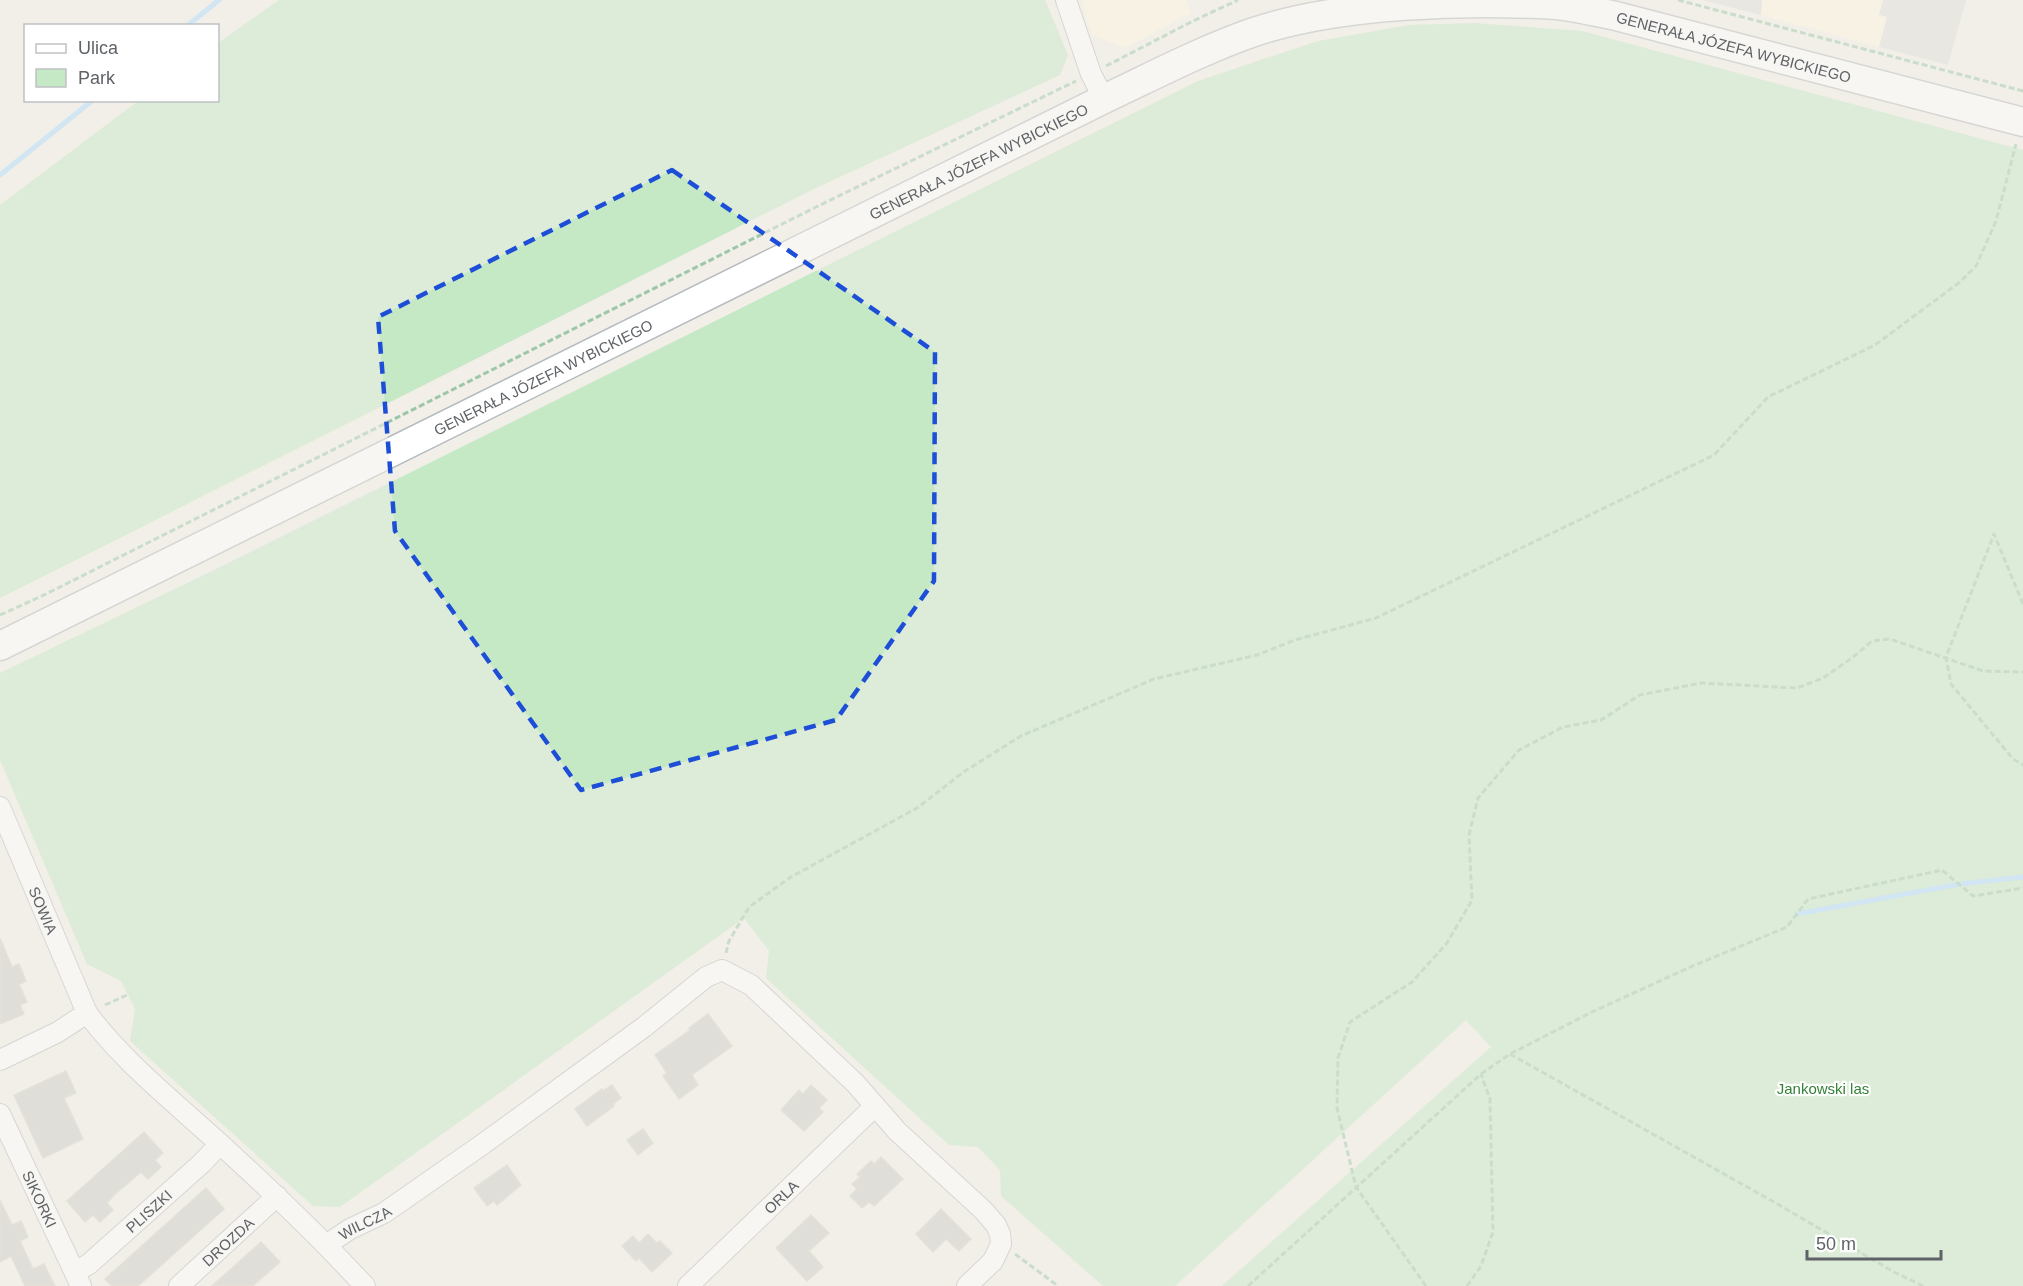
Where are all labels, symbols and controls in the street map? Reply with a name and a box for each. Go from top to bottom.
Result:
street label: GENERAŁA JÓZEFA WYBICKIEGO [1615,8,1853,85]
legend [24,24,219,102]
text: Ulica [78,38,119,58]
text: Park [78,68,116,88]
street label: GENERAŁA JÓZEFA WYBICKIEGO [866,100,1091,223]
street label: GENERAŁA JÓZEFA WYBICKIEGO [431,316,655,438]
street label: SOWIA [26,884,61,937]
park label: Jankowski las [1777,1080,1869,1097]
street label: SIKORKI [19,1168,61,1230]
street label: ORLA [760,1176,802,1217]
street label: PLISZKI [122,1186,175,1236]
street label: WILCZA [335,1202,395,1243]
street label: DROZDA [199,1214,257,1269]
scale bar [1807,1223,1940,1261]
text: 50 m [1816,1234,1856,1254]

